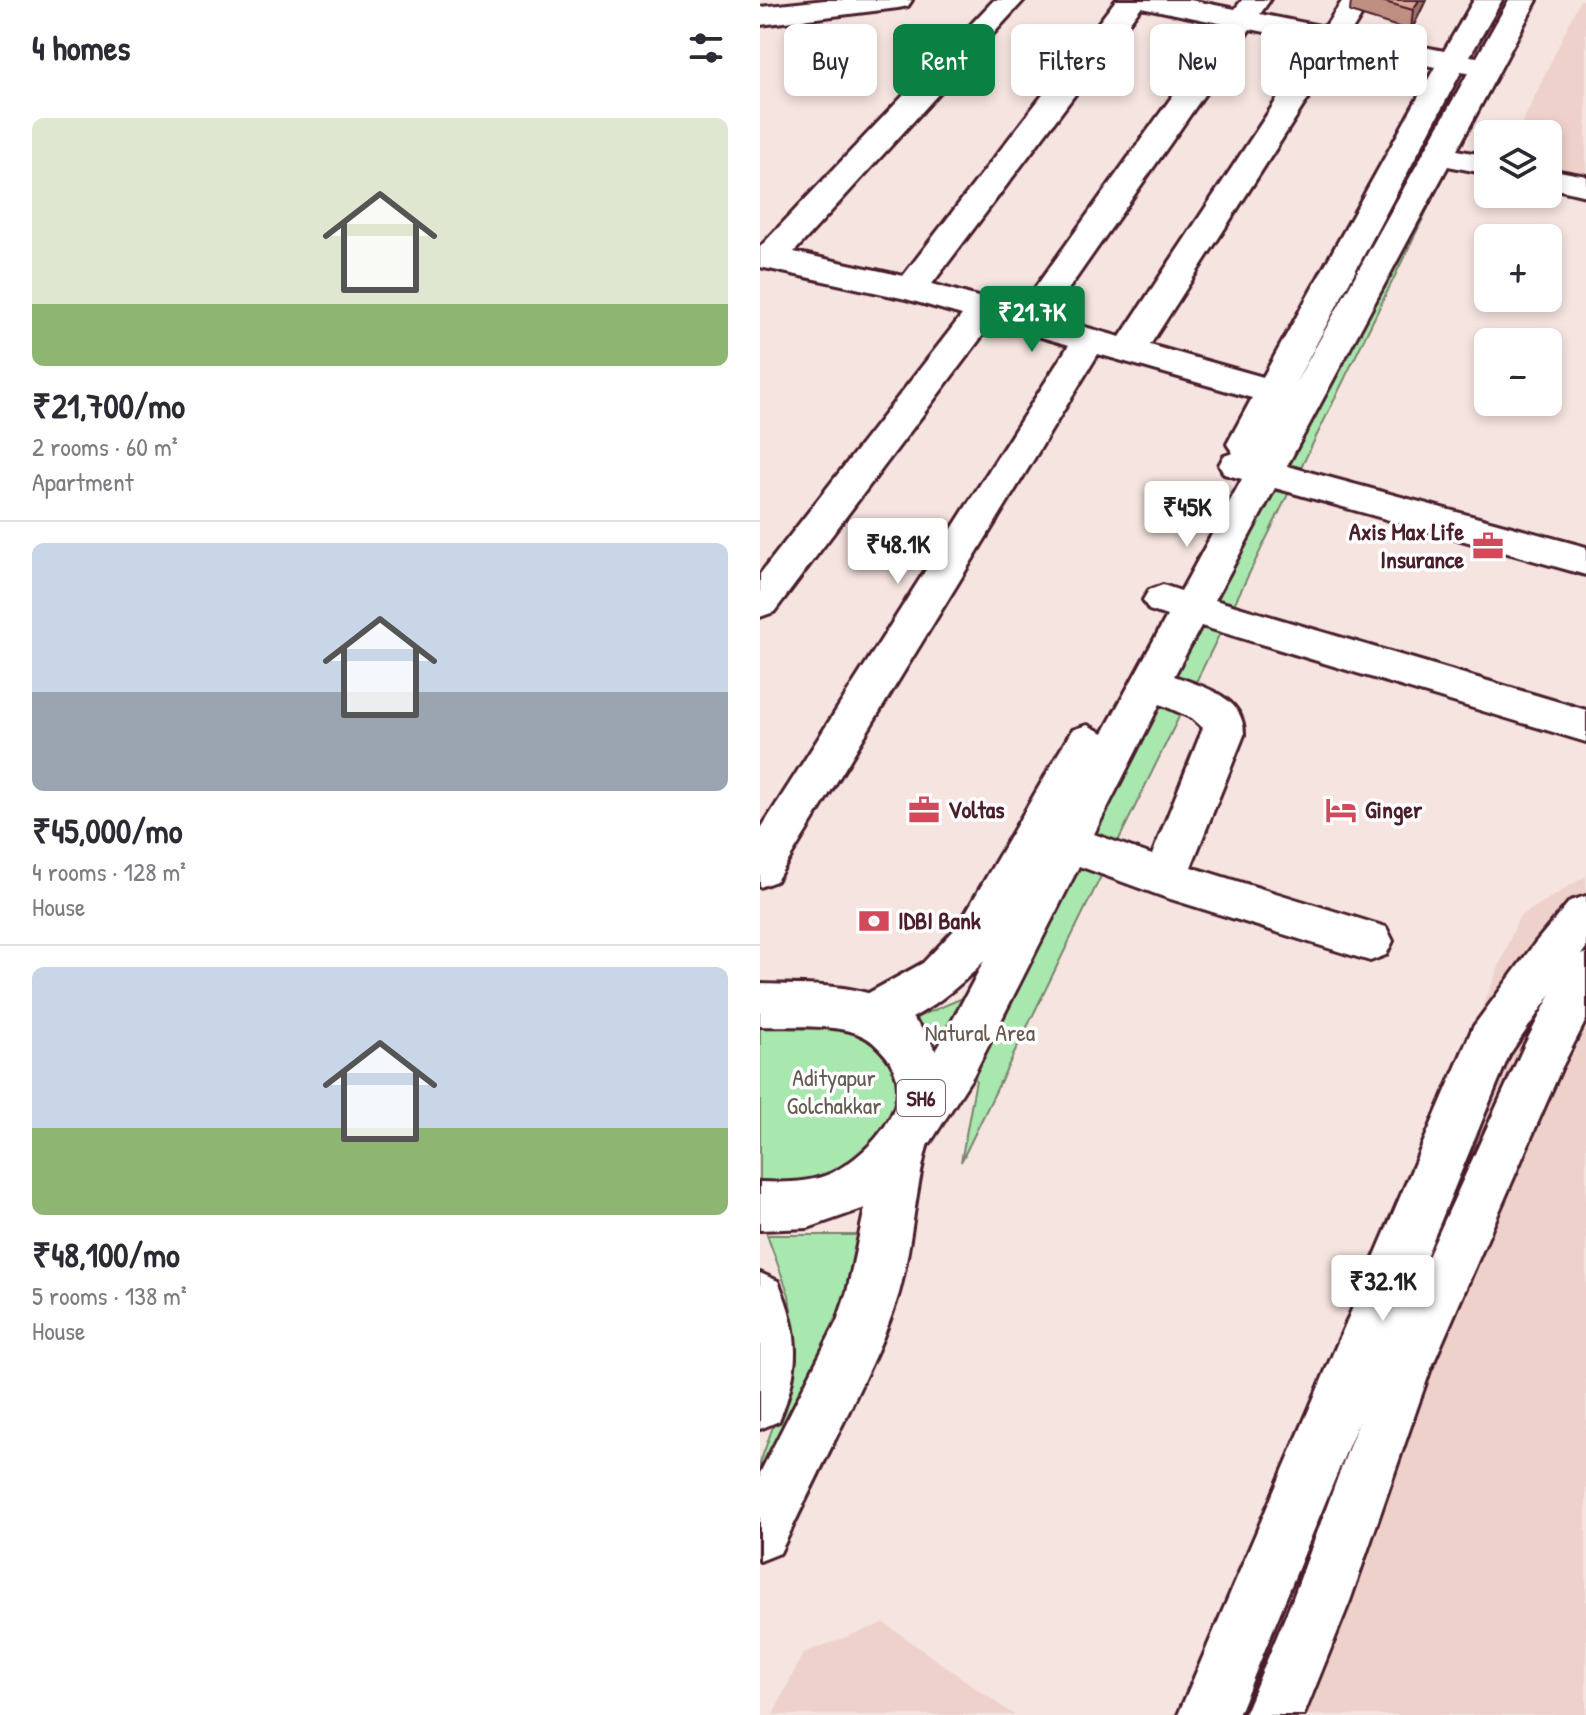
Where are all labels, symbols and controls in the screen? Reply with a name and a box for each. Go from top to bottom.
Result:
chip: Buy [784,24,877,96]
chip: Rent [893,24,995,96]
chip: Filters [1011,24,1134,96]
chip: New [1150,24,1245,96]
chip: Apartment [1261,24,1427,96]
text: 4 homes [32,25,130,71]
icon: filters [684,26,728,70]
map controls [1474,120,1562,416]
button: layers [1474,120,1562,208]
icon: home [308,170,452,314]
button: + [1474,224,1562,312]
pin: ₹21.7K [967,286,1097,354]
text: ₹21.7K [998,294,1066,329]
button: − [1474,328,1562,416]
text: ₹21,700/mo [32,383,185,429]
text: 2 rooms · 60 m² [32,429,178,464]
text: Apartment [32,464,134,499]
pin: ₹45K [1140,481,1234,549]
text: ₹45K [1162,489,1212,524]
place label: Axis Max Life Insurance [1349,515,1464,575]
pin: ₹48.1K [833,518,963,586]
text: ₹48.1K [866,526,930,561]
office icon: Axis Max Life Insurance [1471,529,1505,563]
icon: home [308,595,452,739]
office icon: Voltas [907,793,941,827]
place label: Voltas [948,793,1004,825]
hotel icon: Ginger [1324,793,1358,827]
place label: Ginger [1365,793,1423,826]
text: ₹45,000/mo [32,808,182,854]
text: 4 rooms · 128 m² [32,854,186,889]
text: House [32,889,85,924]
bank icon: IDBI Bank [857,904,891,938]
place label: IDBI Bank [898,904,981,936]
park label: Natural Area [925,1016,1035,1048]
icon: home [308,1019,452,1163]
park label: Adityapur Golchakkar [787,1061,881,1121]
road number: SH6 [897,1080,945,1116]
text: ₹48,100/mo [32,1232,180,1278]
pin: ₹32.1K [1318,1255,1448,1323]
text: ₹32.1K [1349,1263,1417,1298]
text: 5 rooms · 138 m² [32,1278,187,1313]
text: House [32,1313,85,1348]

